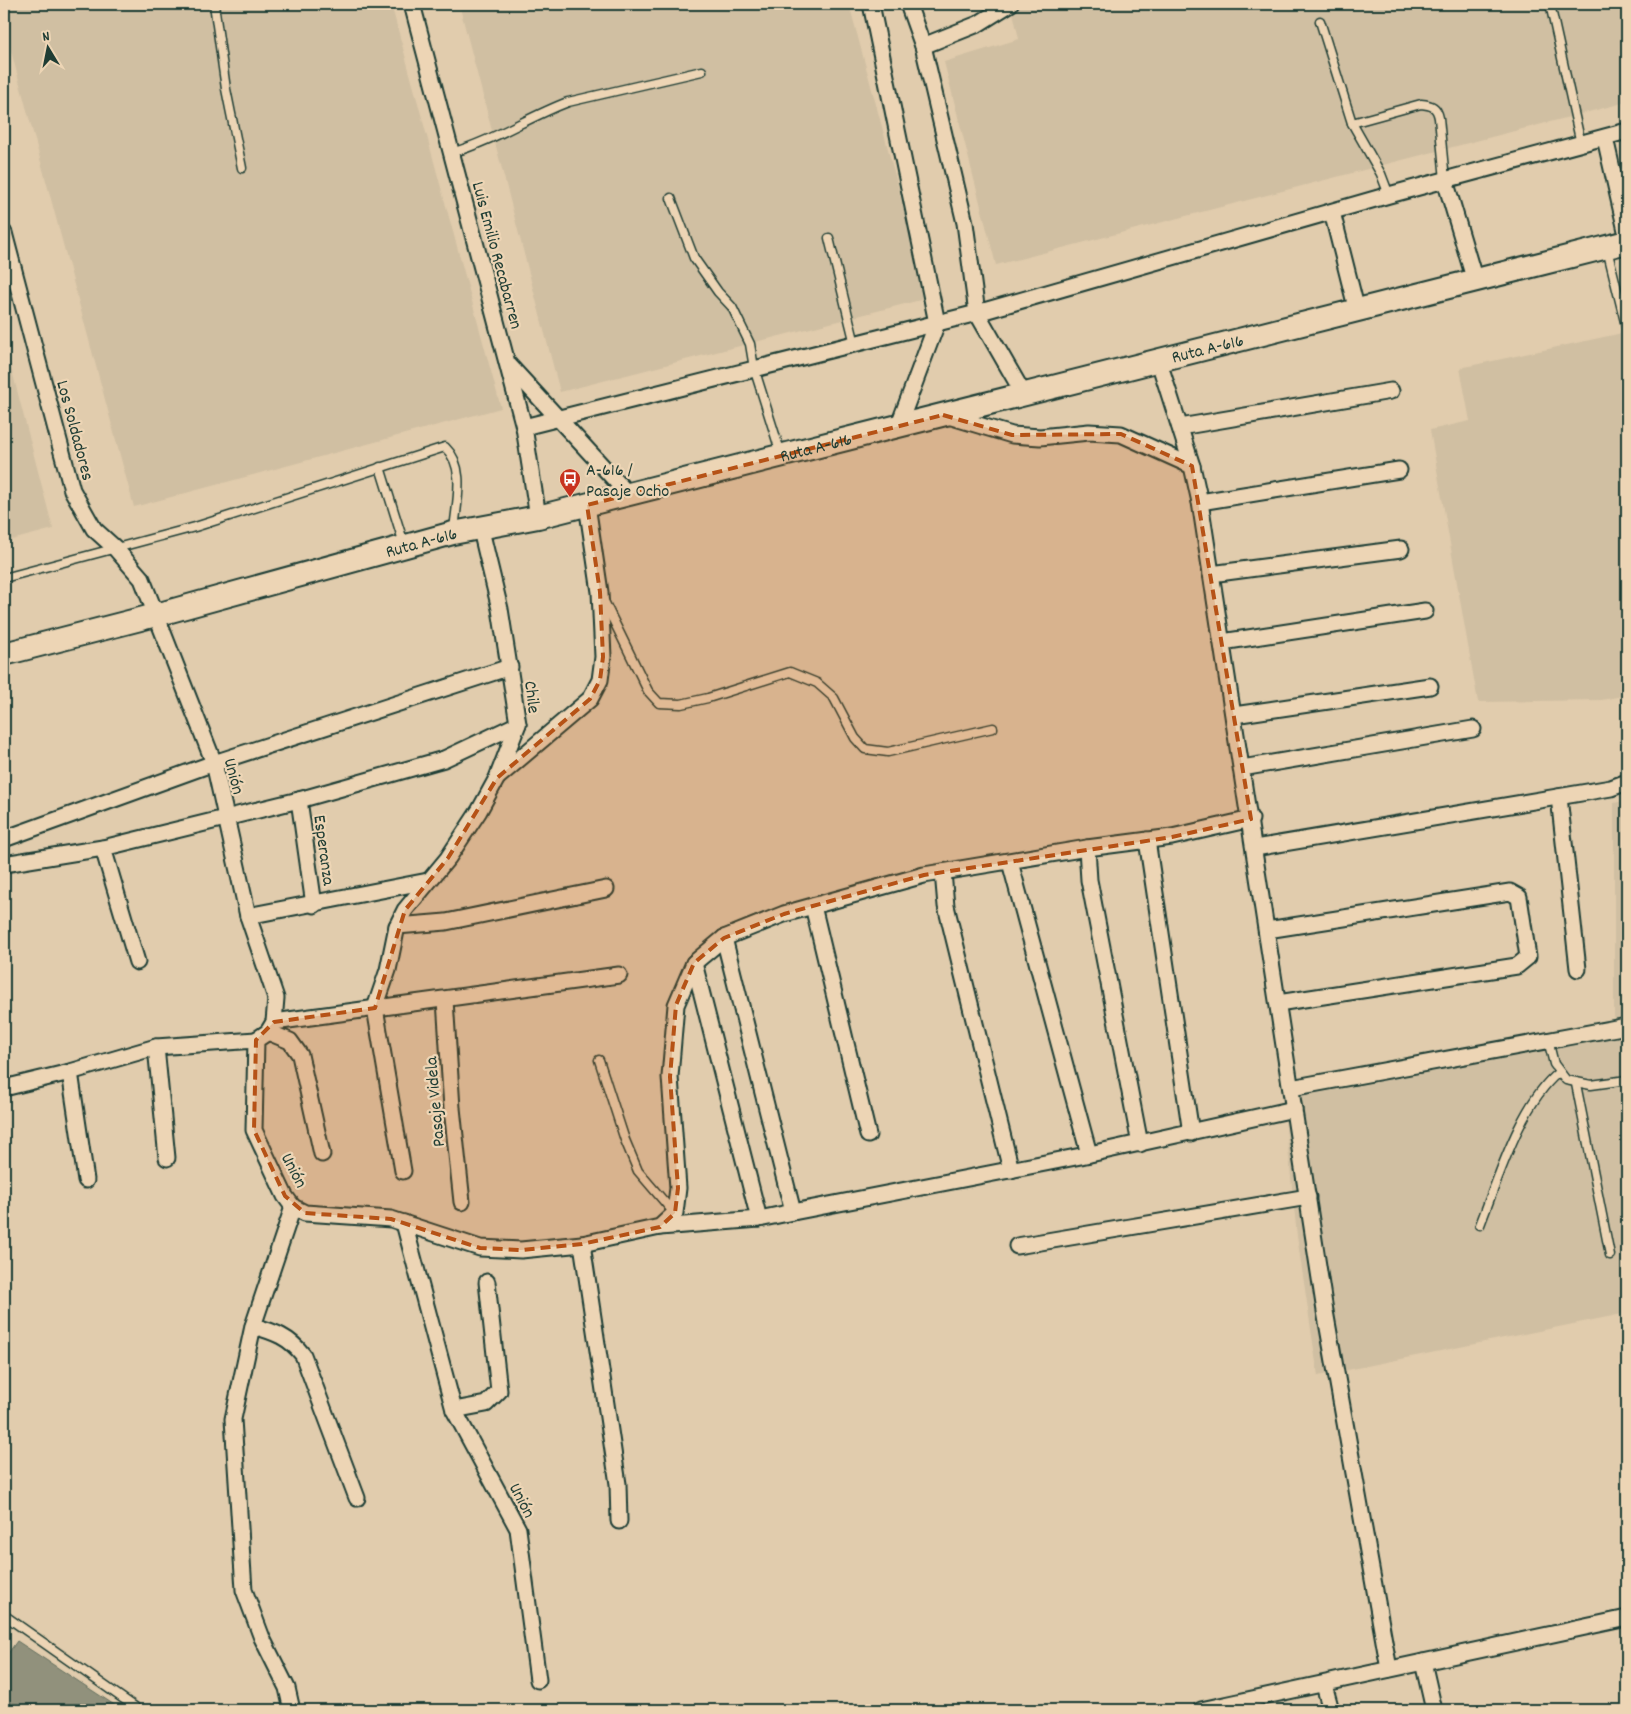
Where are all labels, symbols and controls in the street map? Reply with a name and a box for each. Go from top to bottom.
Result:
north arrow [22,22,72,72]
text: N [41,27,51,48]
street label: Luis Emilio Recabarren [464,179,527,332]
street label: Ruta A-616 [1169,329,1247,371]
street label: Los Soldadores [48,378,99,484]
street label: Ruta A-616 [778,428,855,470]
place label: A-616 / Pasaje Ocho [586,459,669,505]
bus stop icon: A-616 / Pasaje Ocho [558,467,582,498]
street label: Ruta A-616 [383,522,461,566]
street label: Chile [516,680,545,715]
street label: Unión [216,756,249,798]
street label: Esperanza [305,814,340,888]
street label: Pasaje Videla [420,1055,453,1148]
street label: Unión [273,1149,312,1193]
street label: Unión [501,1479,540,1523]

